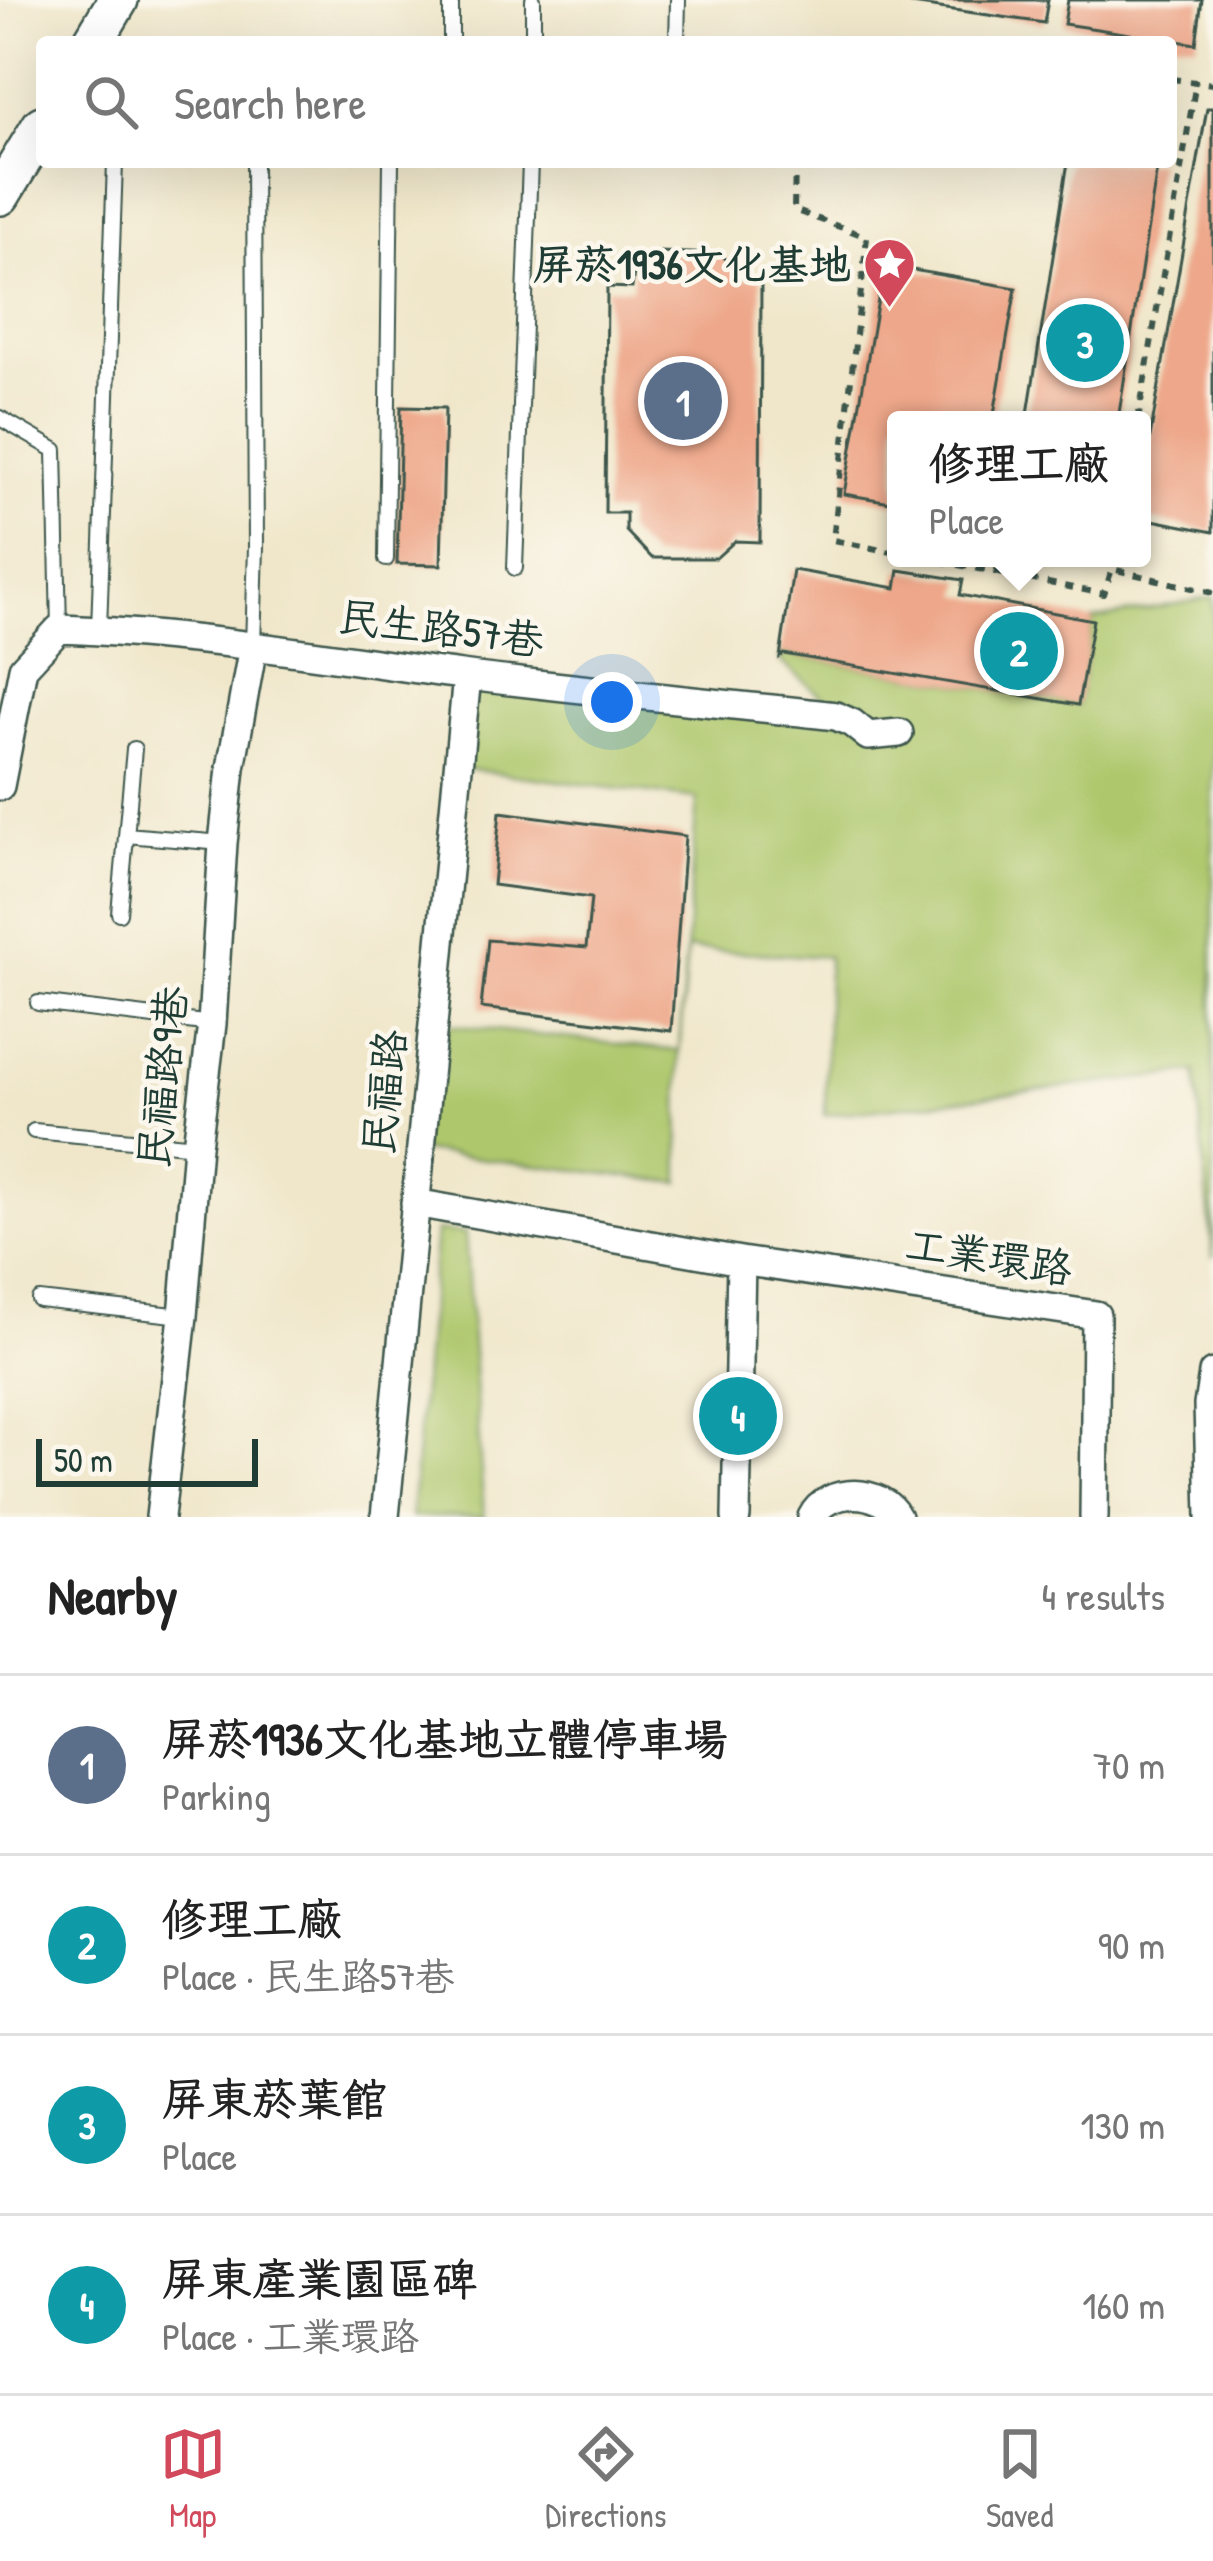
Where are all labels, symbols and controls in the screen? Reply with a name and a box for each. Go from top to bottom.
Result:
search box [36,36,1177,168]
icon: search [78,69,144,135]
text: Search here [174,72,366,133]
place label: 屏菸1936文化基地 [533,235,851,292]
place icon: 屏菸1936文化基地 [862,236,918,310]
pin: 3 [1046,298,1124,388]
pin: 1 [644,356,722,446]
popup [887,411,1151,567]
text: 修理工廠 [929,432,1109,493]
text: Place [929,493,1004,546]
street label: 民生路57巷 [335,587,547,668]
pin: 2 [980,606,1058,696]
your location [582,672,642,732]
street label: 民福路9巷 [124,983,199,1171]
street label: 民福路 [349,1026,418,1158]
street label: 工業環路 [902,1214,1077,1297]
pin: 4 [699,1371,777,1461]
scale bar [36,1433,258,1486]
text: 50 m [54,1438,113,1482]
text: Nearby [48,1561,178,1630]
text: 4 results [1041,1569,1165,1622]
text: 屏菸1936文化基地立體停車場 [162,1708,728,1769]
text: 1 [80,1738,94,1791]
text: 70 m [1093,1738,1165,1791]
text: Parking [162,1769,271,1822]
text: 修理工廠 [162,1888,342,1949]
text: 2 [78,1918,96,1971]
text: 90 m [1098,1918,1165,1971]
text: Place · 民生路57巷 [162,1949,455,2002]
text: 屏東菸葉館 [162,2068,387,2129]
text: 3 [78,2098,96,2151]
text: 130 m [1080,2098,1165,2151]
text: Place [162,2129,237,2182]
text: 屏東產業園區碑 [162,2248,477,2309]
text: 4 [80,2278,94,2331]
text: 160 m [1082,2278,1165,2331]
text: Place · 工業環路 [162,2309,419,2362]
tab: Map [160,2421,226,2537]
tab: Directions [545,2421,667,2537]
tab: Saved [986,2421,1053,2537]

